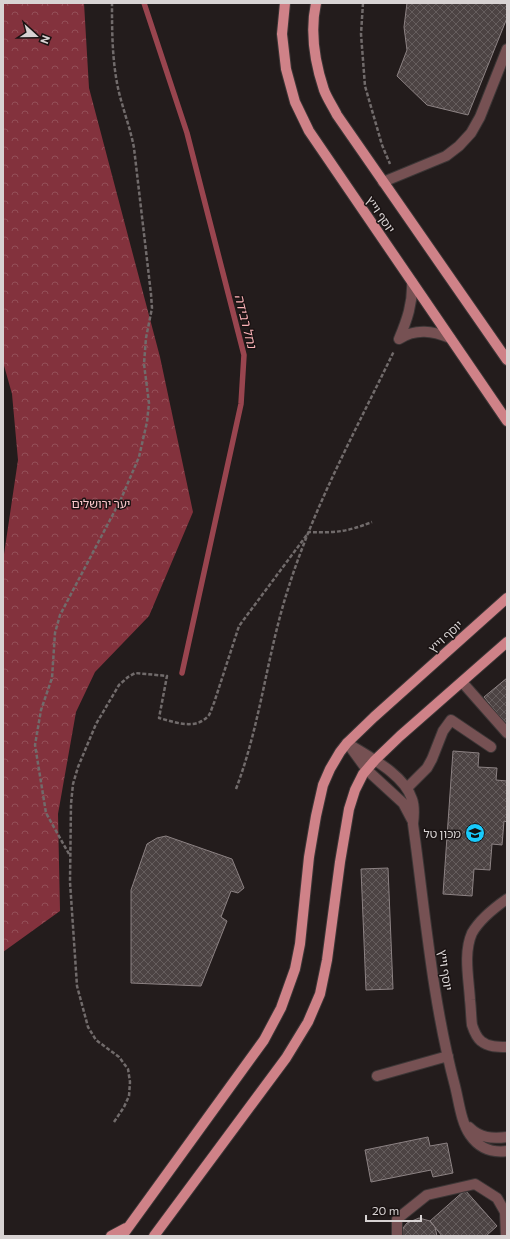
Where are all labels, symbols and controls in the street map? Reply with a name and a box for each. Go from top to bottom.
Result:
north arrow [16,16,56,56]
text: N [38,34,53,46]
street label: יוסף וייץ [364,193,398,235]
water label: נחל רבידה [232,292,261,351]
park label: יער ירושלים [72,496,130,510]
street label: יוסף וייץ [425,617,465,655]
school or university icon: מכון טל [464,822,486,844]
place label: מכון טל [423,826,461,840]
street label: יוסף וייץ [436,949,456,991]
scale bar [366,1197,421,1223]
text: 20 m [372,1203,399,1217]

